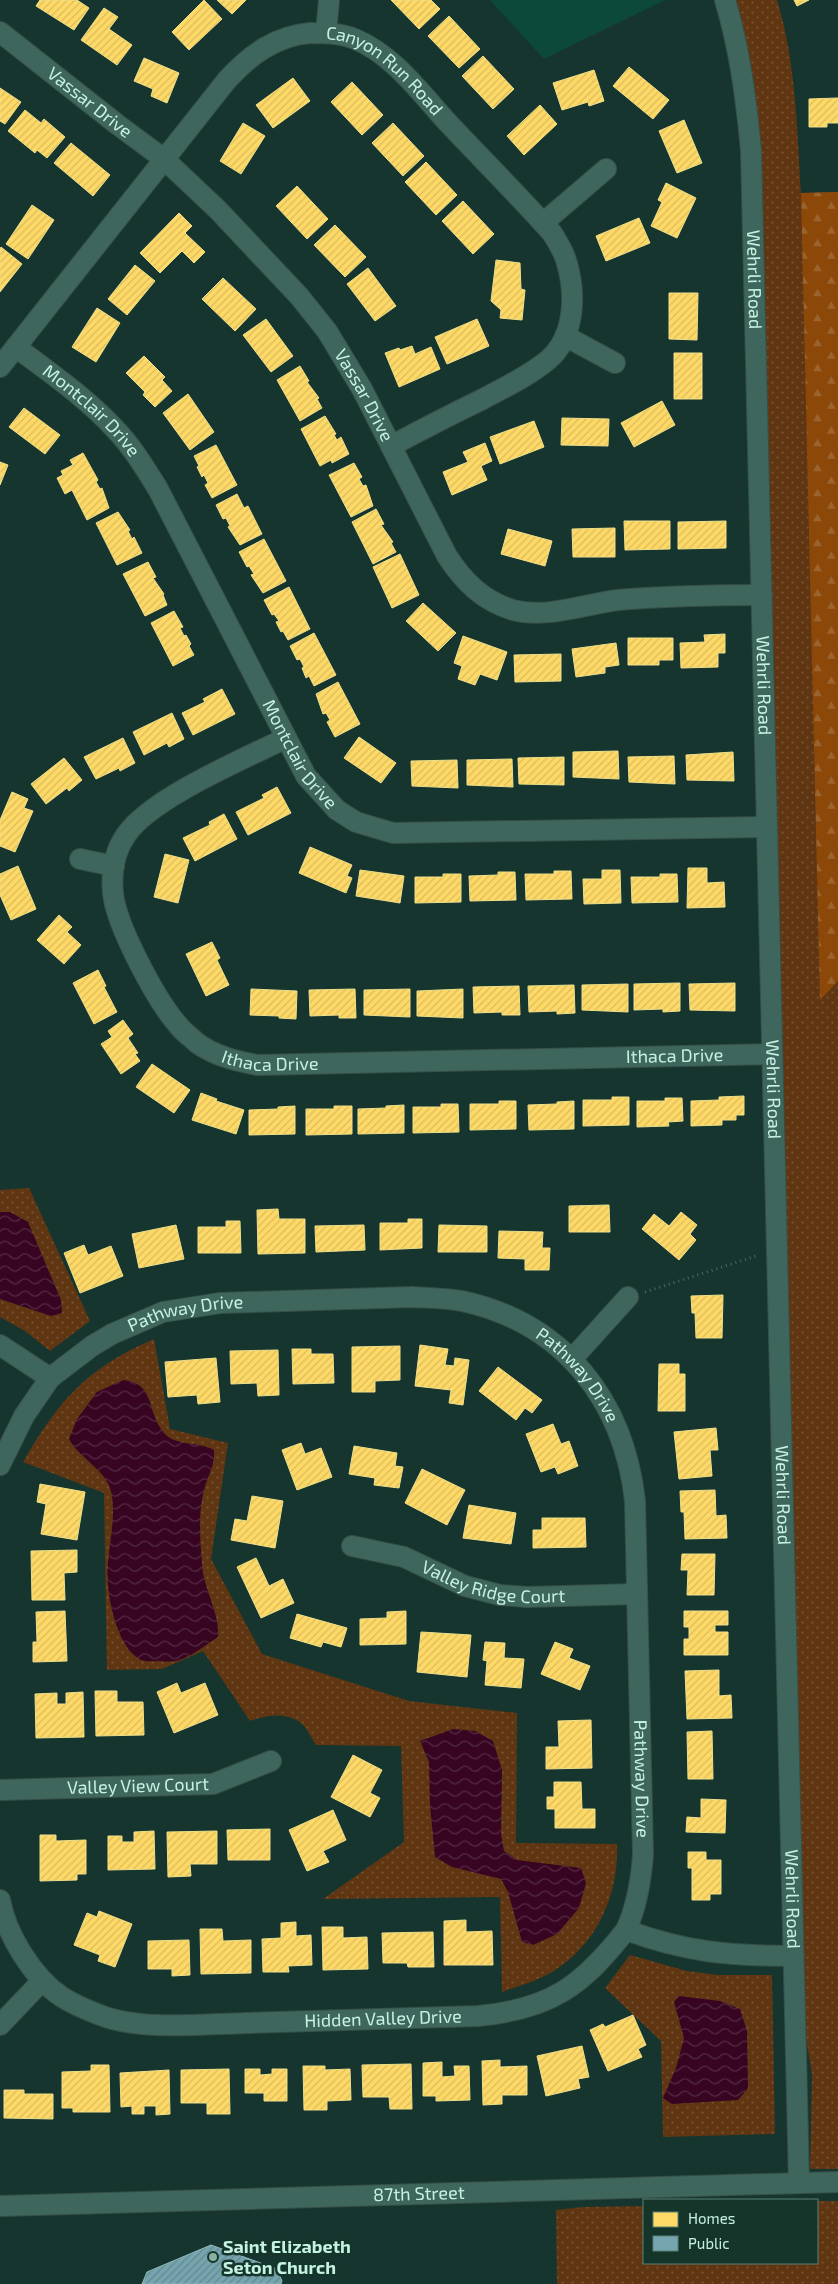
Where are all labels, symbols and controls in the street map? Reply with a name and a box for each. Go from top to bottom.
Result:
street label: Canyon Run Road [325,21,448,119]
street label: Vassar Drive [43,62,137,142]
street label: Wehrli Road [743,229,767,329]
street label: Vassar Drive [330,345,399,445]
street label: Montclair Drive [39,359,146,460]
street label: Wehrli Road [752,635,777,735]
street label: Montclair Drive [258,696,343,813]
street label: Wehrli Road [762,1039,786,1139]
street label: Ithaca Drive [626,1043,724,1067]
street label: Ithaca Drive [219,1045,319,1075]
street label: Pathway Drive [124,1290,244,1336]
street label: Pathway Drive [532,1322,624,1425]
street label: Wehrli Road [772,1445,796,1545]
street label: Valley Ridge Court [418,1555,566,1607]
street label: Pathway Drive [630,1719,655,1838]
street label: Valley View Court [67,1772,209,1798]
street label: Wehrli Road [781,1849,805,1949]
street label: Hidden Valley Drive [304,2004,462,2031]
street label: 87th Street [373,2181,465,2205]
legend [643,2199,818,2264]
text: Homes [688,2209,735,2227]
text: Public [688,2234,729,2252]
place label: Saint Elizabeth Seton Church [223,2235,351,2278]
marker: Saint Elizabeth Seton Church [207,2251,219,2263]

